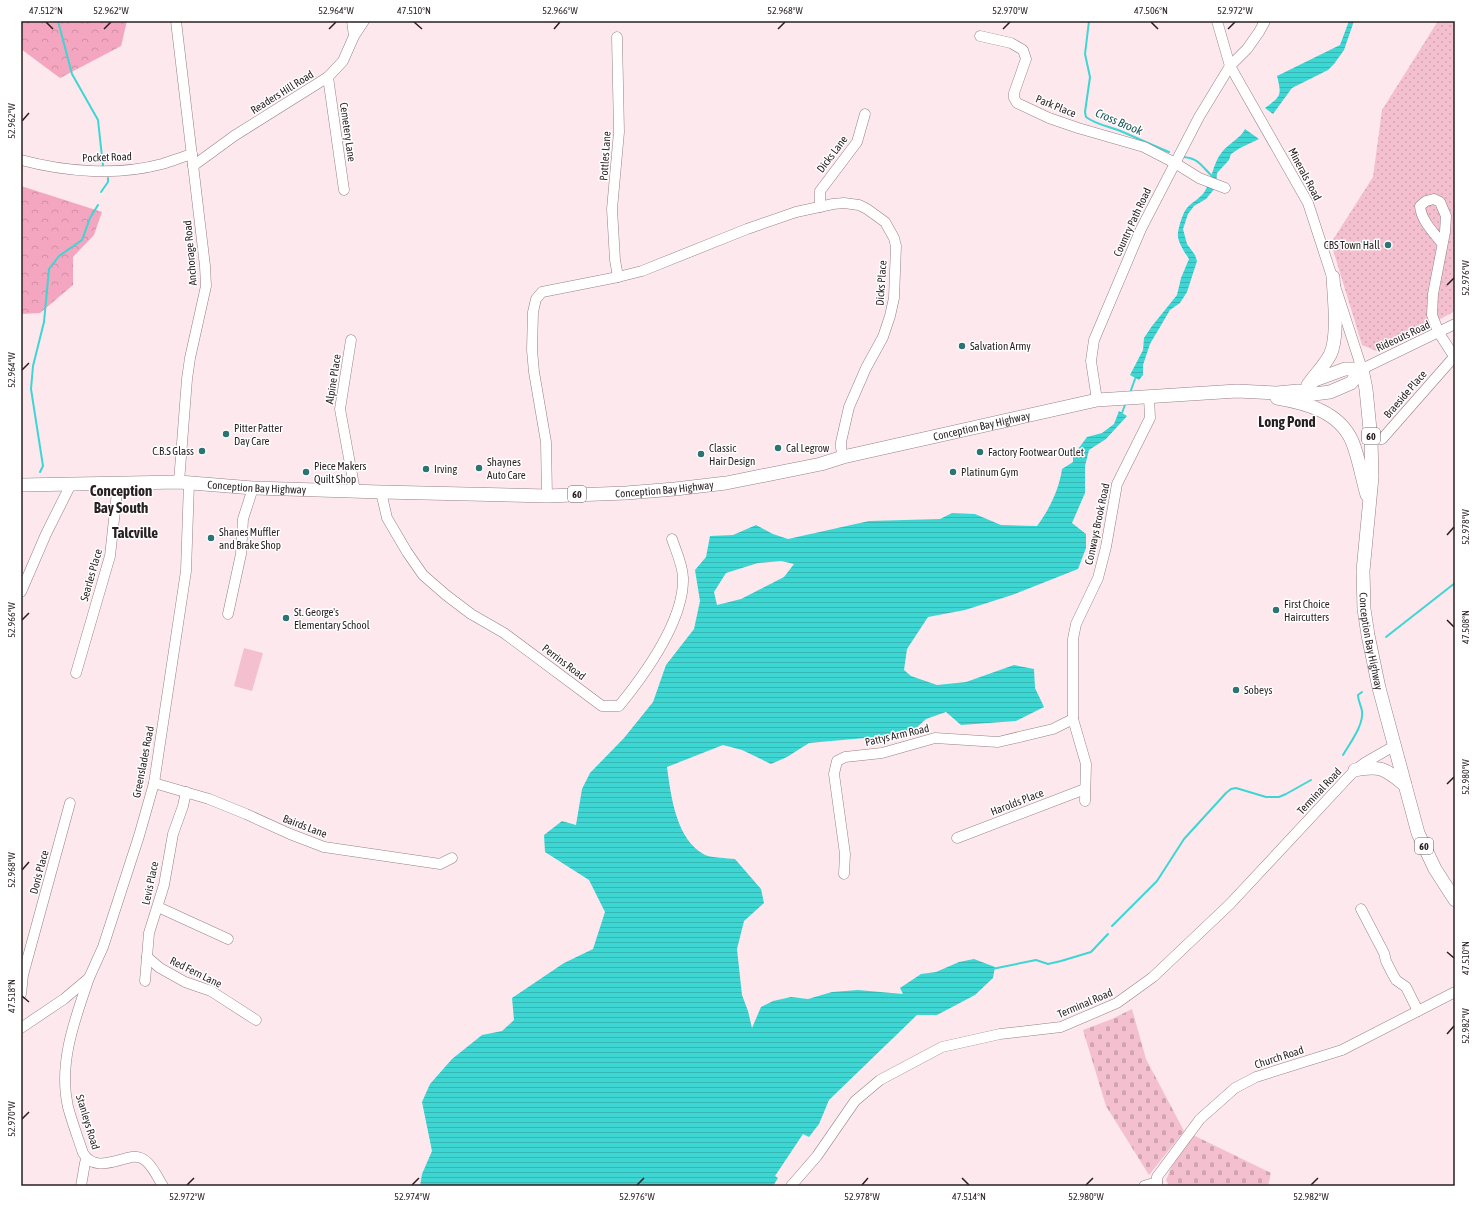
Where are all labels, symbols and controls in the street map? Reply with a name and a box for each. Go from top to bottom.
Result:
text: 47.512°N [29,5,63,16]
text: 52.962°W [93,5,129,16]
text: 52.964°W [318,5,354,16]
text: 47.510°N [397,5,431,16]
text: 52.966°W [542,5,578,16]
text: 52.968°W [767,5,803,16]
text: 52.970°W [992,5,1028,16]
text: 47.506°N [1134,5,1168,16]
text: 52.972°W [1217,5,1253,16]
street label: Readers Hill Road [248,68,316,116]
street label: Park Place [1034,92,1078,120]
street label: Cemetery Lane [338,102,358,162]
text: 52.962°W [6,103,17,139]
water label: Cross Brook [1093,106,1145,138]
street label: Pottles Lane [597,131,613,181]
street label: Dicks Lane [814,133,850,175]
street label: Minerals Road [1286,146,1324,202]
street label: Pocket Road [82,150,132,164]
street label: Country Path Road [1111,186,1153,258]
street label: Anchorage Road [181,220,199,286]
place label: CBS Town Hall [1324,239,1380,251]
marker: CBS Town Hall [1383,240,1393,250]
street label: Dicks Place [873,260,889,306]
text: 52.976°W [1460,260,1471,296]
street label: Rideouts Road [1374,318,1432,354]
place label: Salvation Army [970,340,1031,352]
marker: Salvation Army [957,341,967,351]
text: 52.964°W [6,352,17,388]
street label: Alpine Place [323,353,343,405]
street label: Braeside Place [1381,368,1429,420]
street label: Conception Bay Highway [932,409,1032,443]
district label: Long Pond [1258,413,1316,430]
place label: Pitter Patter Day Care [234,422,283,447]
road number: 60 [1362,428,1380,444]
marker: Pitter Patter Day Care [221,429,231,439]
place label: Classic Hair Design [709,442,755,467]
place label: Cal Legrow [786,442,830,454]
marker: Cal Legrow [773,443,783,453]
place label: C.B.S Glass [152,445,194,457]
marker: C.B.S Glass [197,446,207,456]
place label: Factory Footwear Outlet [988,446,1084,458]
marker: Factory Footwear Outlet [975,447,985,457]
marker: Classic Hair Design [696,449,706,459]
place label: Shaynes Auto Care [487,456,526,481]
place label: Piece Makers Quilt Shop [314,460,367,485]
place label: Irving [434,463,457,475]
marker: Shaynes Auto Care [474,463,484,473]
marker: Irving [421,464,431,474]
place label: Platinum Gym [961,466,1019,478]
marker: Piece Makers Quilt Shop [301,467,311,477]
marker: Platinum Gym [948,467,958,477]
street label: Conception Bay Highway [207,478,307,496]
street label: Conception Bay Highway [615,478,715,499]
district label: Conception Bay South [90,482,152,516]
street label: Conways Brook Road [1082,482,1112,566]
road number: 60 [568,486,586,502]
text: 52.978°W [1460,509,1471,545]
district label: Talcville [112,524,158,541]
place label: Shanes Muffler and Brake Shop [219,526,281,551]
marker: Shanes Muffler and Brake Shop [206,533,216,543]
street label: Searles Place [78,548,104,602]
street label: Conception Bay Highway [1358,592,1385,692]
place label: First Choice Haircutters [1284,598,1330,623]
text: 52.966°W [6,602,17,638]
marker: First Choice Haircutters [1271,605,1281,615]
place label: St. George's Elementary School [294,606,370,631]
text: 47.508°N [1460,610,1471,644]
marker: St. George's Elementary School [281,613,291,623]
street label: Perrins Road [540,642,588,682]
place label: Sobeys [1244,684,1272,696]
marker: Sobeys [1231,685,1241,695]
street label: Pattys Arm Road [864,722,930,748]
street label: Greenslades Road [130,725,156,799]
text: 52.980°W [1460,759,1471,795]
street label: Terminal Road [1295,765,1343,817]
street label: Harolds Place [989,786,1045,818]
street label: Bairds Lane [281,812,329,840]
road number: 60 [1415,838,1433,854]
street label: Doris Place [27,849,51,895]
text: 52.968°W [6,852,17,888]
street label: Levis Place [140,860,160,906]
text: 47.510°N [1460,941,1471,975]
street label: Red Fern Lane [168,954,224,990]
text: 47.518°N [6,979,17,1013]
street label: Terminal Road [1056,986,1114,1020]
text: 52.982°W [1460,1008,1471,1044]
street label: Church Road [1253,1043,1305,1071]
street label: Stanleys Road [74,1093,102,1151]
text: 52.970°W [6,1101,17,1137]
text: 52.972°W [169,1191,205,1202]
text: 52.974°W [394,1191,430,1202]
text: 52.976°W [619,1191,655,1202]
text: 52.978°W [844,1191,880,1202]
text: 47.514°N [952,1191,986,1202]
text: 52.980°W [1068,1191,1104,1202]
text: 52.982°W [1293,1191,1329,1202]

